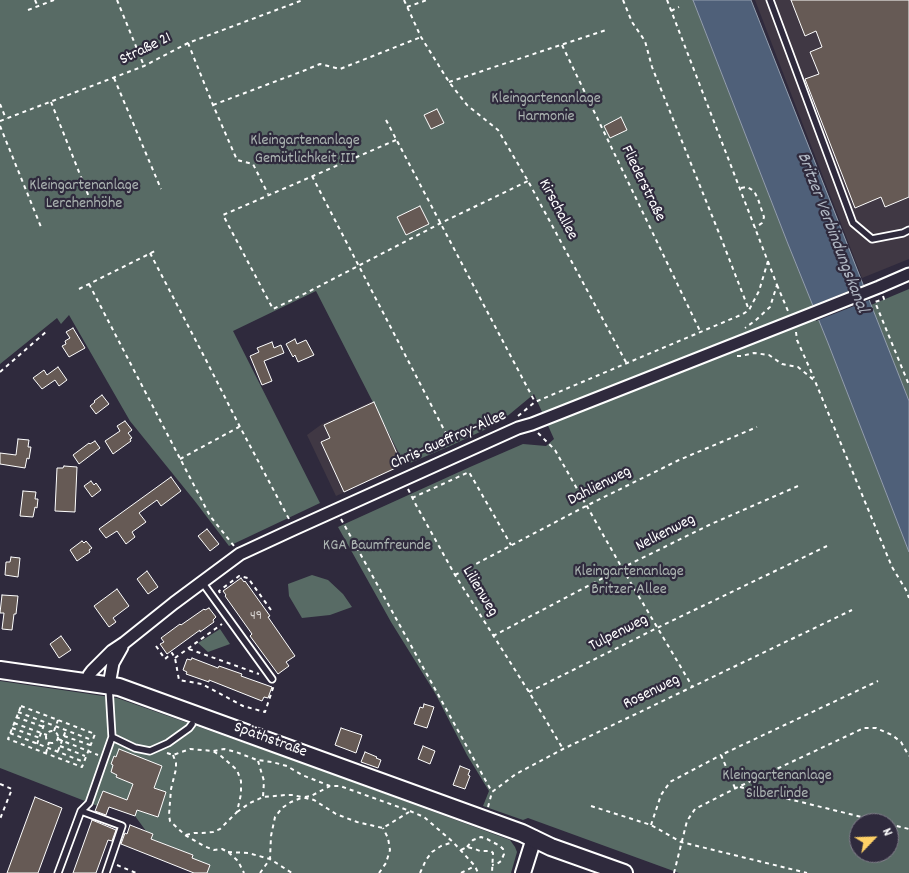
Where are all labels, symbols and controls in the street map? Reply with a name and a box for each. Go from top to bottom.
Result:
street label: Straße 21 [117,29,175,71]
park label: Kleingartenanlage Harmonie [491,90,601,128]
park label: Kleingartenanlage Gemütlichkeit III [250,132,360,170]
street label: Fliederstraße [615,143,669,225]
water label: Britzer Verbindungskanal [790,150,872,316]
street label: Kirschallee [533,176,581,244]
park label: Kleingartenanlage Lerchenhöhe [29,177,139,215]
street label: Chris-Gueffroy-Allee [388,407,510,475]
street label: Dahlienweg [565,463,635,511]
street label: Nelkenweg [633,511,699,557]
park label: KGA Baumfreunde [323,537,431,557]
street label: Lilienweg [457,563,501,621]
park label: Kleingartenanlage Britzer Allee [574,563,684,601]
house number: 49 [250,609,262,625]
street label: Tulpenweg [586,611,652,657]
street label: Rosenweg [621,671,683,715]
street label: Späthstraße [231,719,309,763]
park label: Kleingartenanlage Silberlinde [722,767,832,805]
north arrow [849,813,899,863]
text: N [876,825,897,840]

